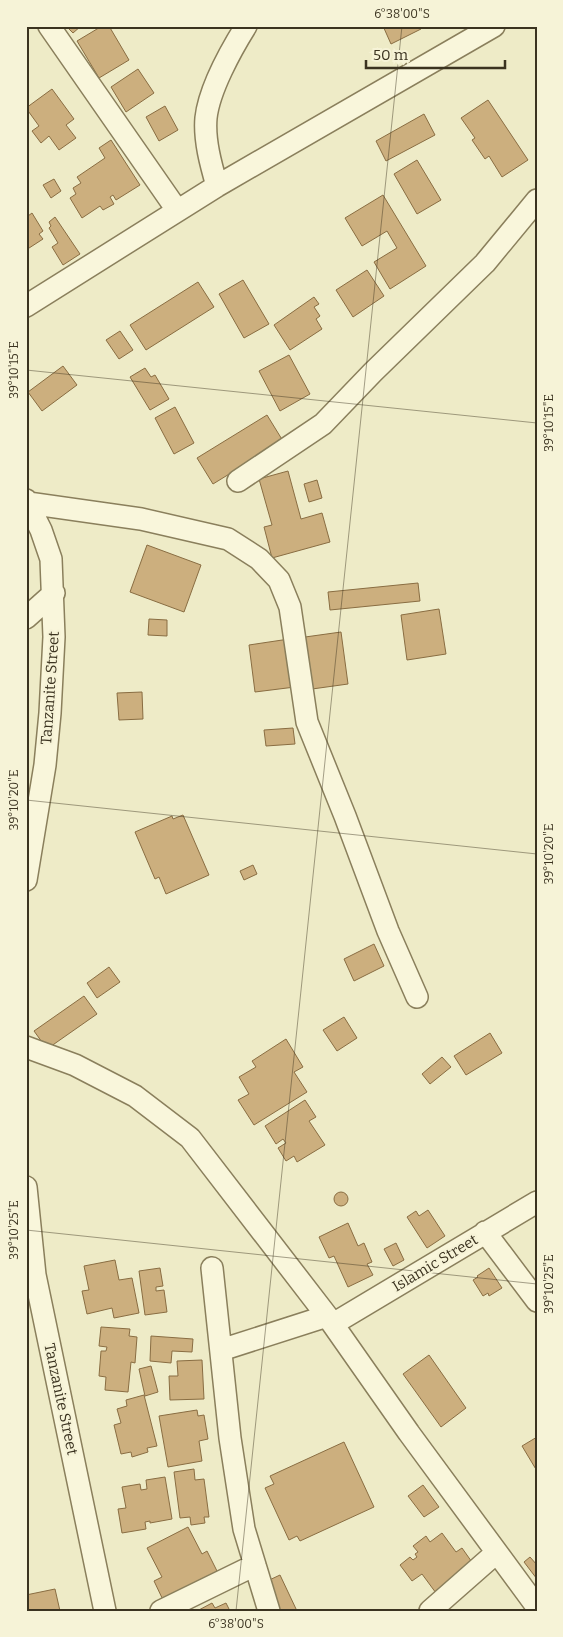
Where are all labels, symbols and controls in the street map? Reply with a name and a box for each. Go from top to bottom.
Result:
text: 6°38'00"S [374,7,430,21]
scale bar [366,38,504,70]
text: 50 m [373,46,409,64]
text: 39°10'15"E [7,341,21,399]
text: 39°10'15"E [542,394,556,452]
street label: Tanzanite Street [37,630,63,745]
text: 39°10'20"E [7,770,21,830]
text: 39°10'20"E [542,824,556,884]
text: 39°10'25"E [7,1200,21,1260]
street label: Islamic Street [389,1230,481,1296]
text: 39°10'25"E [542,1254,556,1314]
street label: Tanzanite Street [40,1341,82,1457]
text: 6°38'00"S [208,1617,264,1631]

